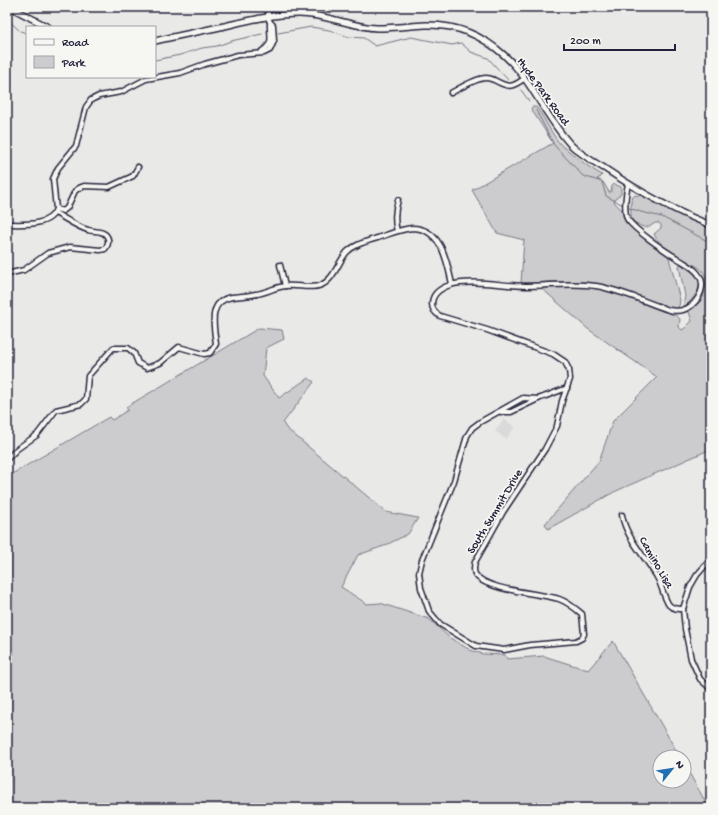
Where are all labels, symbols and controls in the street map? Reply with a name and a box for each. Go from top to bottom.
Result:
legend [26,26,156,78]
scale bar [564,26,675,52]
text: 200 m [570,35,601,49]
text: Road [62,37,89,51]
street label: Hyde Park Road [513,55,572,130]
text: Park [61,57,87,71]
street label: South Summit Drive [465,466,527,557]
street label: Camino Lisa [635,535,676,592]
north arrow [652,749,692,789]
text: N [672,759,686,771]

